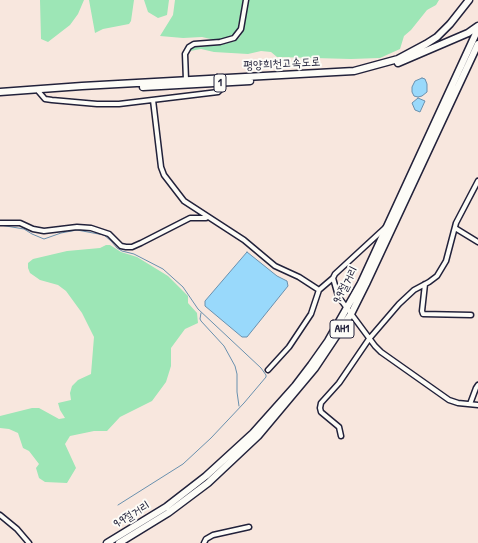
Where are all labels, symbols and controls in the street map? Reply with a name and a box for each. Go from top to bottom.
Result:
street label: 평양희천고속도로 [243,55,321,73]
road number: 1 [214,74,226,92]
street label: 9·9절거리 [330,264,362,306]
road number: AH1 [330,320,354,338]
street label: 9·9절거리 [111,498,153,532]

